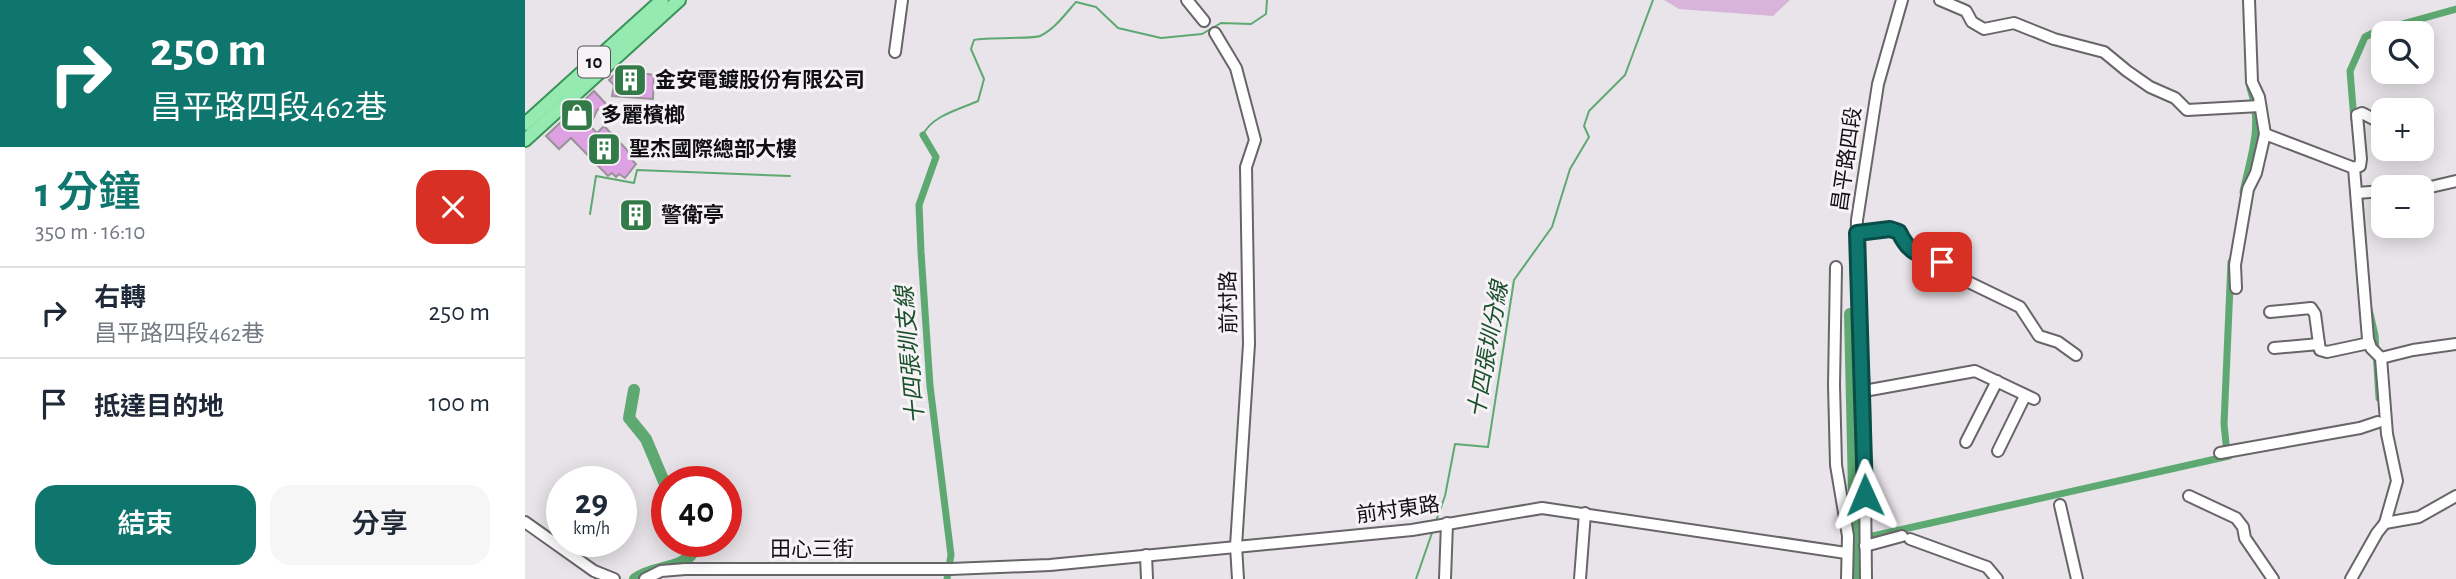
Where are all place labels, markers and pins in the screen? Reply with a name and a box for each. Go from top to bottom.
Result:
building icon: 金安電鍍股份有限公司 [611,61,649,99]
place label: 金安電鍍股份有限公司 [655,68,865,91]
shop icon: 多麗檳榔 [558,96,596,134]
place label: 多麗檳榔 [601,104,685,126]
building icon: 聖杰國際總部大樓 [585,130,623,168]
place label: 聖杰國際總部大樓 [629,137,797,160]
building icon: 警衛亭 [617,196,655,234]
place label: 警衛亭 [661,203,724,226]
pin [1912,232,1972,292]

